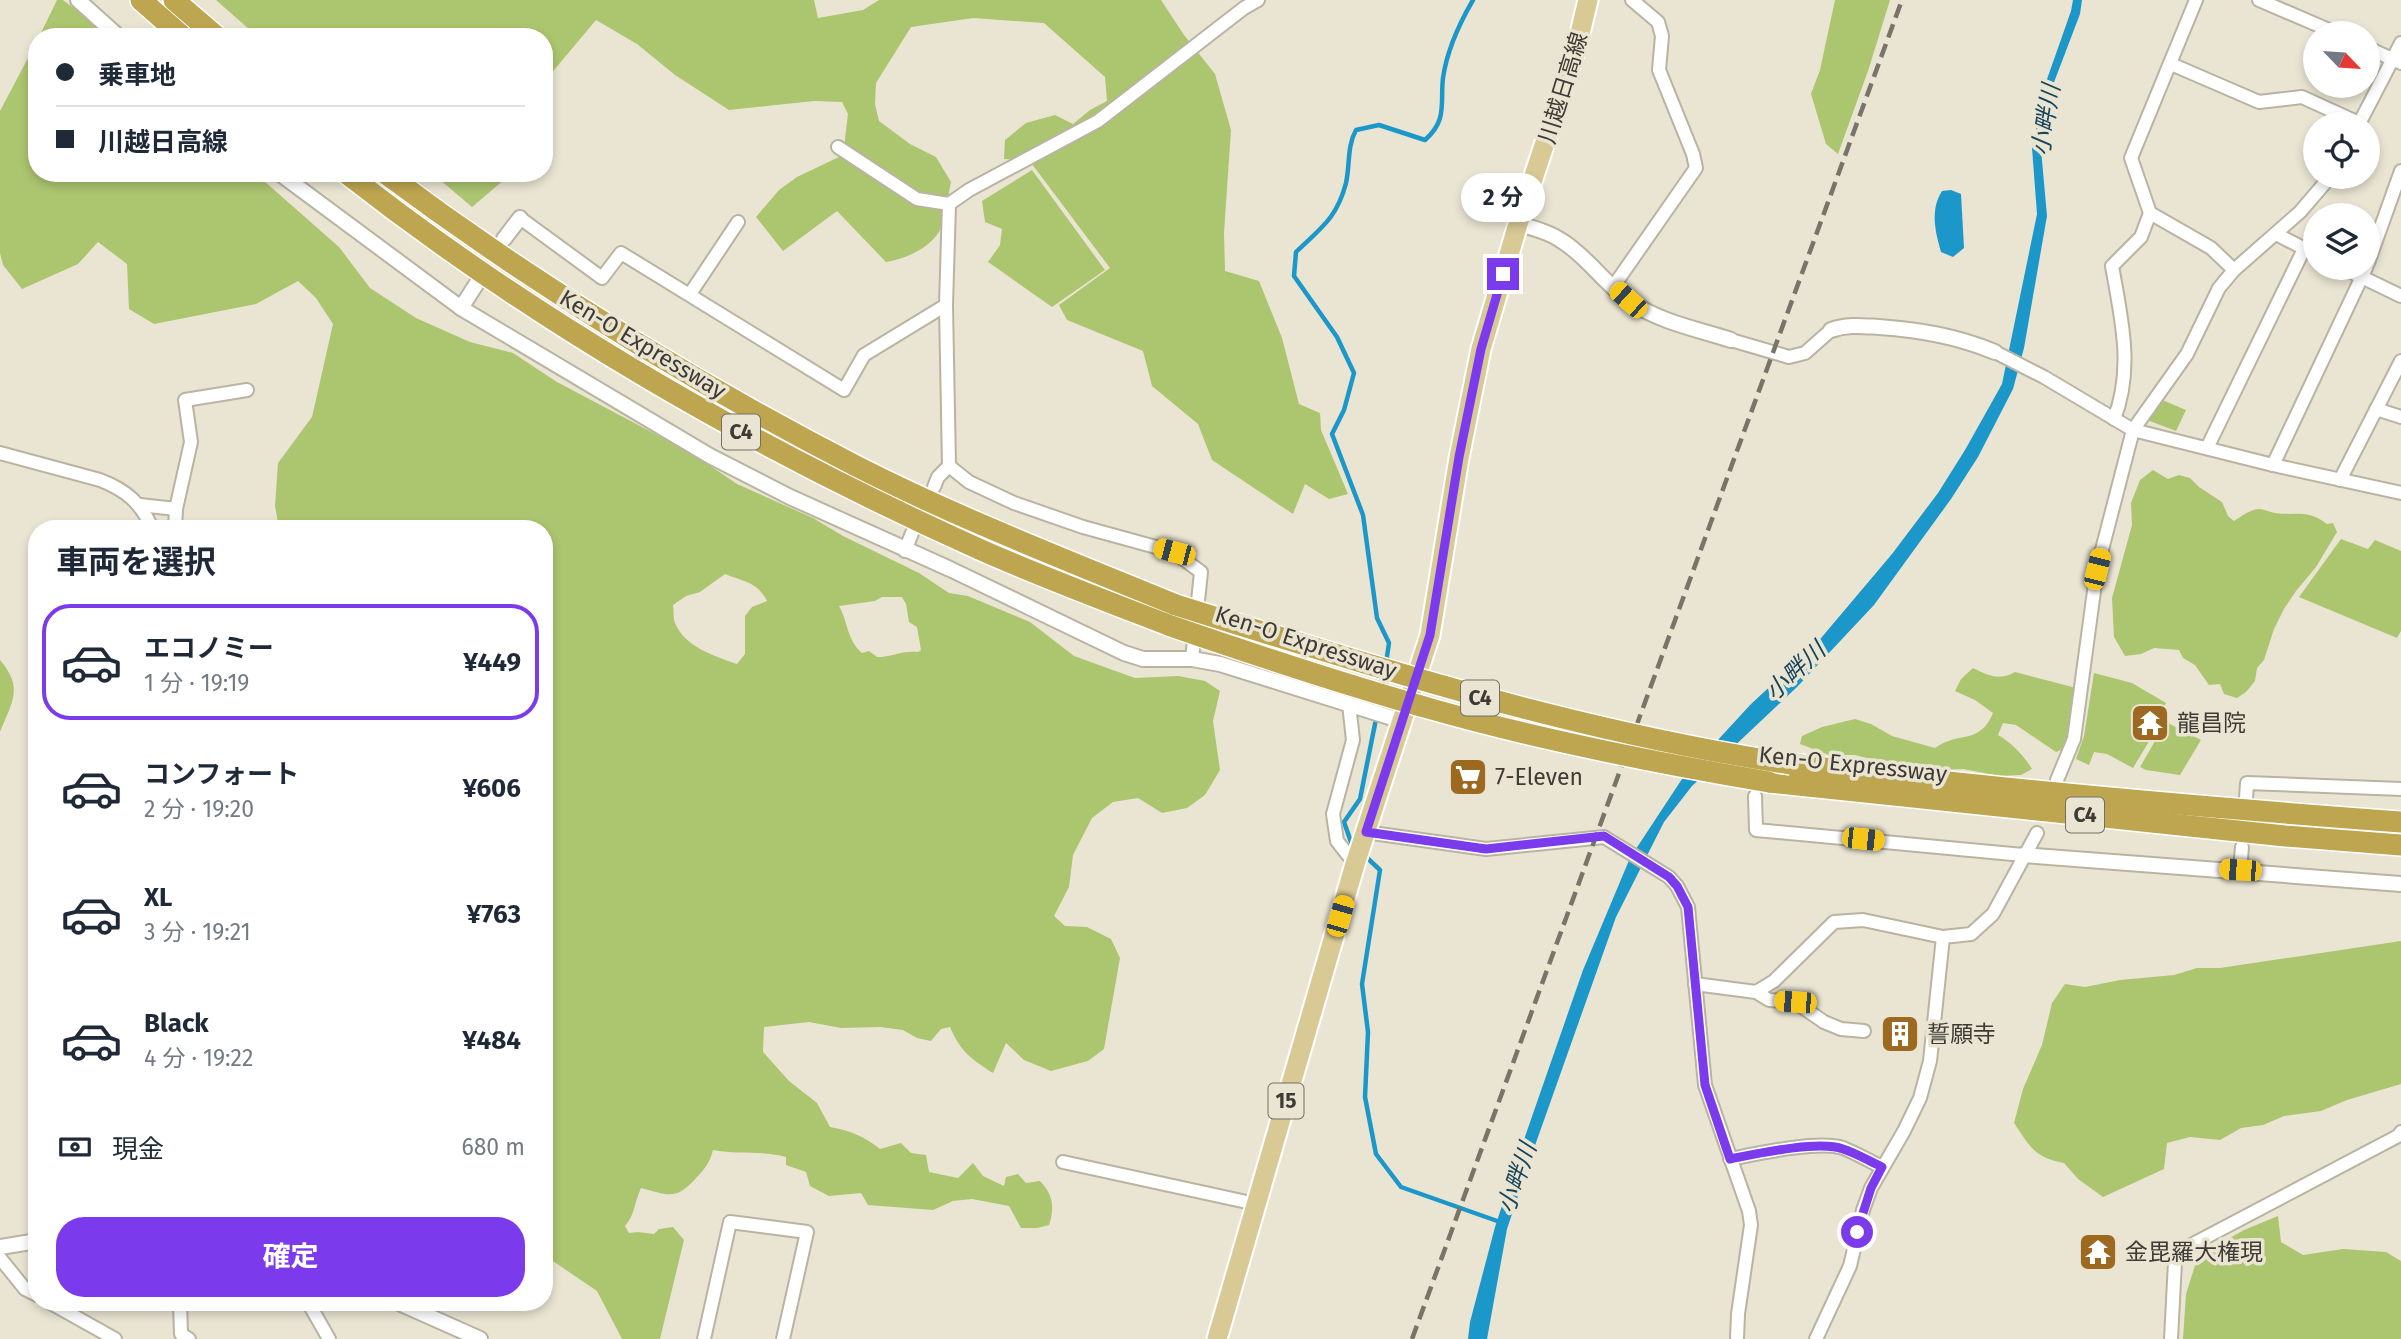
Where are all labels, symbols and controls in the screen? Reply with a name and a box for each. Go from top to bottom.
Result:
north arrow [2303,21,2380,98]
map controls [2303,21,2380,280]
street label: 川越日高線 [1533,29,1593,147]
text: 乗車地 [98,60,176,91]
water label: 小畔川 [2027,79,2066,158]
button: locate [2303,112,2380,189]
text: 川越日高線 [98,127,228,158]
callout: 2 分 [1461,173,1545,222]
text: 2 分 [1483,183,1523,211]
button: layers [2303,203,2380,280]
route end [1487,258,1519,290]
car [1606,278,1651,322]
street label: Ken-O Expressway [555,283,732,405]
road number: C4 [722,414,760,450]
car [1151,536,1198,568]
text: 車両を選択 [56,543,216,581]
car [2082,546,2113,592]
street label: Ken-O Expressway [1212,599,1401,685]
icon: car [60,631,123,694]
text: エコノミー [144,633,274,664]
water label: 小畔川 [1759,634,1833,706]
text: ¥449 [463,647,521,678]
text: 1 分 · 19:19 [144,669,249,697]
road number: C4 [1461,680,1499,716]
temple icon: 龍昌院 [2129,702,2171,744]
place label: 龍昌院 [2177,709,2246,737]
street label: Ken-O Expressway [1757,740,1949,788]
supermarket icon: 7-Eleven [1447,756,1489,798]
icon: car [60,757,123,820]
text: コンフォート [144,759,299,790]
place label: 7-Eleven [1495,763,1583,791]
text: ¥606 [462,773,521,804]
text: 2 分 · 19:20 [144,795,254,823]
road number: C4 [2066,798,2104,832]
car [1842,826,1885,852]
car [2219,858,2262,882]
text: XL [144,882,172,913]
icon: car [60,883,123,946]
car [1325,893,1356,939]
text: ¥763 [467,899,521,930]
text: 3 分 · 19:21 [144,918,251,946]
car [1774,990,1817,1014]
text: Black [144,1008,209,1039]
icon: car [60,1009,123,1072]
building icon: 誓願寺 [1879,1013,1921,1055]
place label: 誓願寺 [1927,1020,1996,1048]
text: ¥484 [462,1025,521,1056]
text: 4 分 · 19:22 [144,1044,253,1072]
road number: 15 [1268,1084,1304,1118]
icon: cash [56,1128,94,1166]
text: 680 m [461,1133,525,1161]
text: 現金 [112,1134,164,1165]
water label: 小畔川 [1492,1137,1543,1217]
route start [1841,1216,1873,1248]
button: 確定 [56,1217,525,1297]
temple icon: 金毘羅大権現 [2077,1231,2119,1273]
place label: 金毘羅大権現 [2125,1238,2263,1266]

